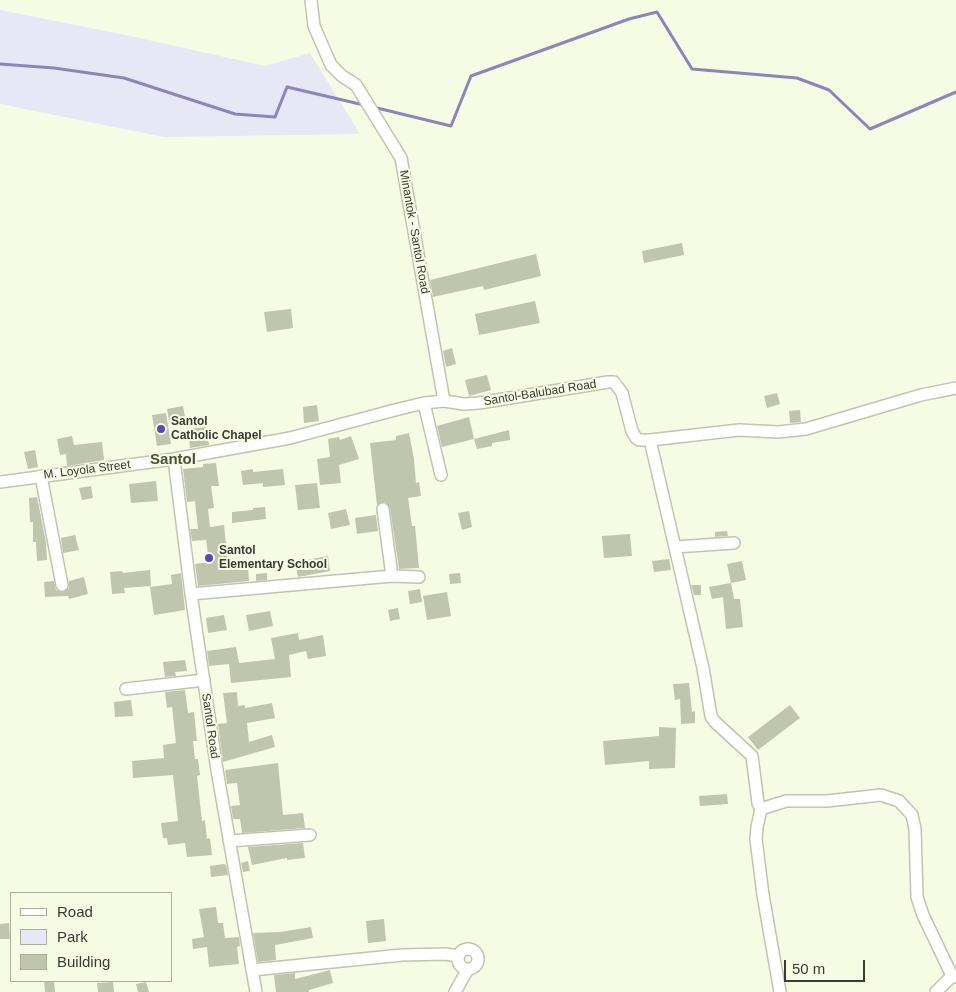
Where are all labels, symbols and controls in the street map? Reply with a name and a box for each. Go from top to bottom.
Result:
street label: Minantok - Santol Road [396,169,432,295]
street label: Santol-Balubad Road [483,377,597,409]
place label: Santol Catholic Chapel [171,415,262,443]
marker: Santol Catholic Chapel [155,423,167,435]
district label: Santol [150,451,196,469]
street label: M. Loyola Street [43,458,131,482]
place label: Santol Elementary School [219,544,327,572]
marker: Santol Elementary School [203,552,215,564]
street label: Santol Road [198,692,222,760]
legend [10,892,172,982]
text: Road [57,903,93,920]
text: Park [57,928,88,945]
scale bar [786,950,867,982]
text: Building [57,953,110,970]
text: 50 m [792,960,825,977]

